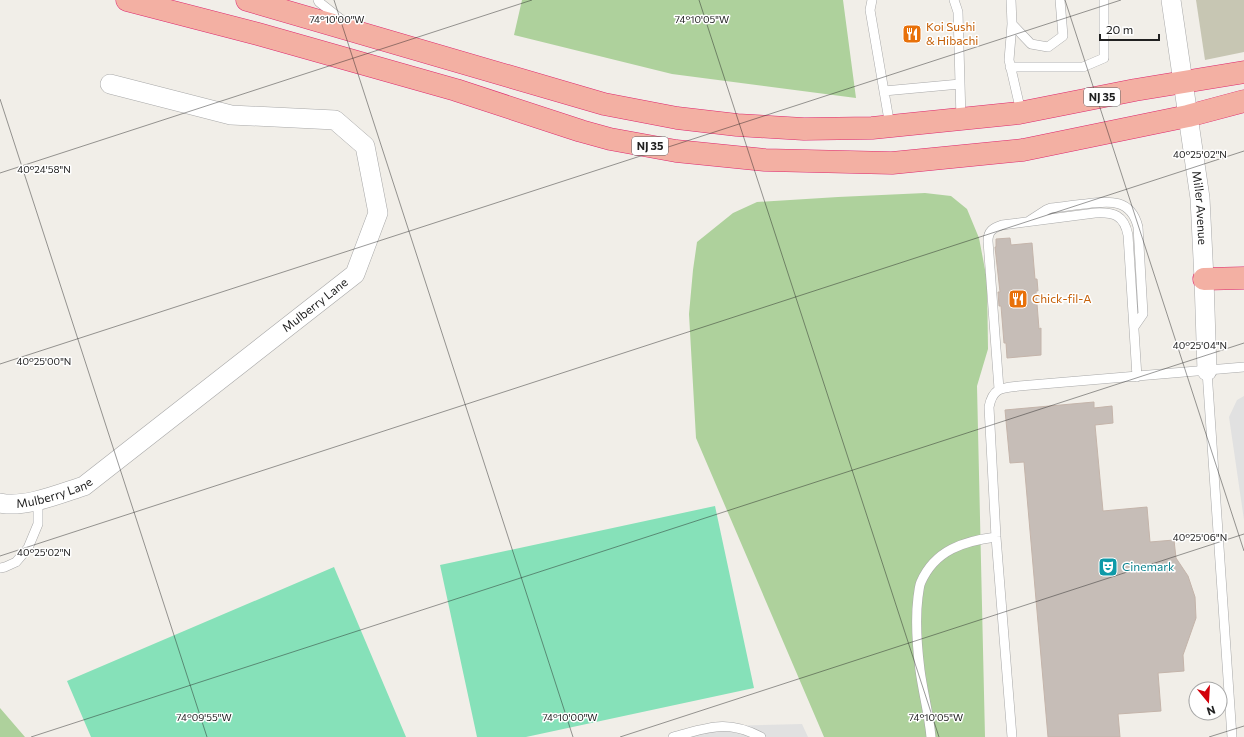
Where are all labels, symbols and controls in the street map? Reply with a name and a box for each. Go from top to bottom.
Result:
text: 74°10'00"W [309,13,365,25]
text: 74°10'05"W [675,13,729,25]
scale bar [1100,16,1159,42]
place label: Koi Sushi & Hibachi [926,19,978,47]
text: 20 m [1106,22,1133,36]
restaurant icon: Koi Sushi & Hibachi [901,23,923,45]
road number: NJ 35 [1084,88,1120,106]
road number: NJ 35 [632,137,668,155]
text: 40°25'02"N [1173,148,1227,160]
text: 40°24'58"N [17,163,71,175]
street label: Miller Avenue [1190,170,1210,245]
street label: Mulberry Lane [279,275,350,334]
restaurant icon: Chick-fil-A [1007,288,1029,310]
place label: Chick-fil-A [1032,291,1091,305]
text: 40°25'04"N [1173,339,1227,351]
text: 40°25'00"N [17,355,71,367]
street label: Mulberry Lane [15,474,95,510]
text: 40°25'06"N [1173,531,1227,543]
text: 40°25'02"N [17,546,71,558]
theatre icon: Cinemark [1097,556,1119,578]
place label: Cinemark [1122,559,1175,573]
north arrow [1188,681,1228,721]
text: N [1205,704,1217,718]
text: 74°09'55"W [176,711,232,723]
text: 74°10'00"W [542,711,598,723]
text: 74°10'05"W [909,711,963,723]

